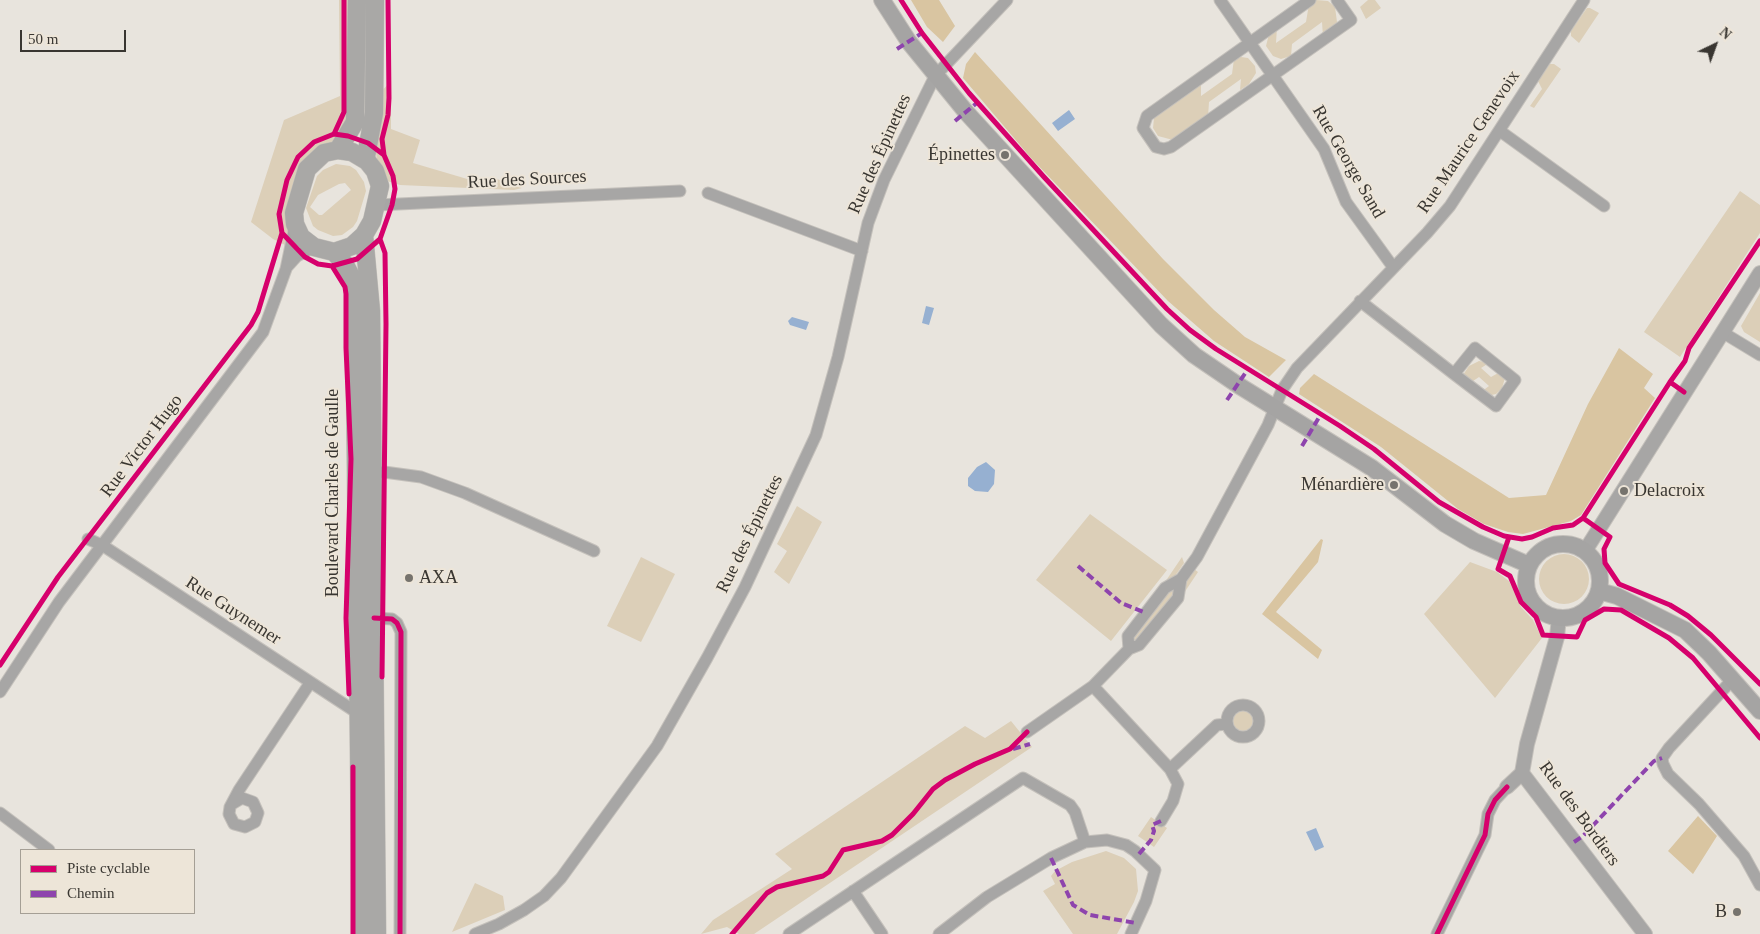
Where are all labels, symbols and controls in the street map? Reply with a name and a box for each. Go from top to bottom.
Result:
scale bar [22,20,129,52]
north arrow [1690,20,1740,70]
text: N [1717,25,1734,42]
text: 50 m [28,31,58,47]
street label: Rue Maurice Genevoix [1413,66,1525,218]
street label: Rue des Épinettes [844,91,916,217]
street label: Rue George Sand [1307,102,1389,222]
place label: Épinettes [928,144,995,166]
marker: Épinettes [999,149,1011,161]
street label: Rue des Sources [467,166,587,194]
street label: Boulevard Charles de Gaulle [322,389,344,597]
street label: Rue Victor Hugo [96,390,188,502]
street label: Rue des Épinettes [712,471,788,597]
place label: Ménardière [1301,474,1384,496]
marker: Ménardière [1388,479,1400,491]
place label: Delacroix [1634,480,1705,502]
marker: Delacroix [1618,485,1630,497]
place label: AXA [419,567,458,589]
street label: Rue Guynemer [181,572,285,650]
marker: AXA [403,572,415,584]
street label: Rue des Bordiers [1534,758,1624,870]
legend [20,849,195,914]
text: Piste cyclable [67,860,150,876]
text: Chemin [67,885,115,901]
place label: B [1715,901,1727,923]
marker: B [1731,906,1743,918]

